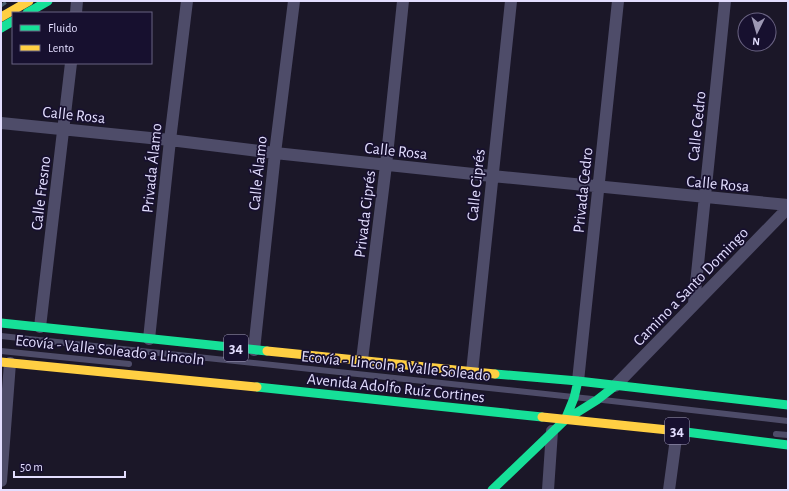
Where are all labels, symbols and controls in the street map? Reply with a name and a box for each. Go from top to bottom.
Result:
legend [12,12,152,64]
north arrow [737,12,777,52]
text: Fluido [48,22,77,34]
text: N [752,36,760,47]
text: Lento [48,42,74,54]
street label: Calle Cedro [685,90,709,162]
street label: Calle Rosa [42,104,106,126]
street label: Privada Álamo [137,122,165,214]
street label: Calle Álamo [244,135,270,211]
street label: Calle Rosa [364,140,428,162]
street label: Privada Cedro [571,146,595,234]
street label: Calle Ciprés [464,148,488,222]
street label: Calle Fresno [29,155,53,231]
street label: Privada Ciprés [352,169,378,259]
street label: Calle Rosa [686,173,750,195]
street label: Camino a Santo Domingo [630,224,751,349]
street label: Ecovía - Valle Soleado a Lincoln [14,332,205,368]
road number: 34 [224,335,248,361]
street label: Ecovía - Lincoln a Valle Soleado [300,348,492,384]
street label: Avenida Adolfo Ruíz Cortines [306,371,486,405]
road number: 34 [665,418,689,444]
scale bar [14,453,125,479]
text: 50 m [20,461,43,473]

